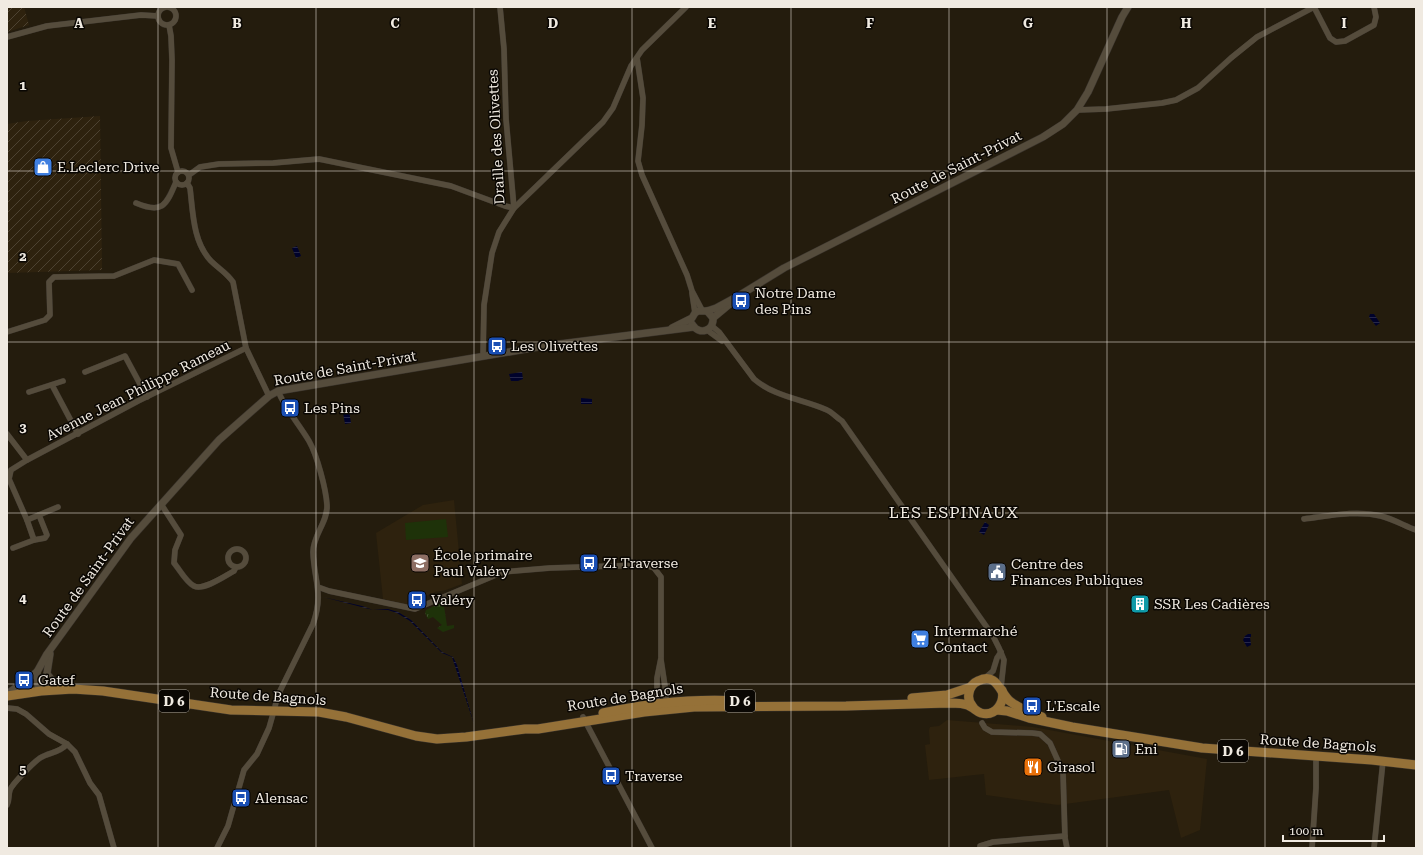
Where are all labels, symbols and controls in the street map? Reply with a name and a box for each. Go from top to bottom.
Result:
text: A [74,16,84,31]
text: B [232,16,242,31]
text: C [390,16,400,31]
text: D [548,16,558,31]
text: E [708,16,716,31]
text: F [866,16,874,31]
text: G [1023,16,1033,31]
text: H [1181,16,1192,31]
text: I [1341,16,1347,31]
street label: Draille des Olivettes [484,69,508,205]
text: 1 [19,78,27,93]
street label: Route de Saint-Privat [888,127,1024,207]
shop icon: E.Leclerc Drive [32,156,54,178]
place label: E.Leclerc Drive [57,159,160,175]
text: 2 [19,249,27,264]
place label: Notre Dame des Pins [755,285,836,317]
bus stop icon: Notre Dame des Pins [730,290,752,312]
bus stop icon: Les Olivettes [486,335,508,357]
street label: Avenue Jean Philippe Rameau [44,337,233,443]
place label: Les Olivettes [511,338,598,354]
street label: Route de Saint-Privat [273,348,417,388]
bus stop icon: Les Pins [279,397,301,419]
place label: Les Pins [304,400,360,416]
text: 3 [19,420,27,435]
district label: LES ESPINAUX [889,503,1019,522]
street label: Route de Saint-Privat [39,514,137,640]
place label: École primaire Paul Valéry [434,547,533,579]
school or university icon: École primaire Paul Valéry [409,552,431,574]
bus stop icon: ZI Traverse [578,552,600,574]
place label: ZI Traverse [603,555,678,571]
place label: Centre des Finances Publiques [1011,556,1143,588]
public building icon: Centre des Finances Publiques [986,561,1008,583]
bus stop icon: Valéry [406,589,428,611]
text: 4 [19,591,27,606]
place label: Valéry [431,592,475,608]
building icon: SSR Les Cadières [1129,593,1151,615]
place label: SSR Les Cadières [1154,596,1270,612]
place label: Intermarché Contact [934,623,1018,655]
supermarket icon: Intermarché Contact [909,628,931,650]
bus stop icon: Gatef [13,669,35,691]
place label: Gatef [38,672,75,688]
street label: Route de Bagnols [566,680,684,714]
street label: Route de Bagnols [209,684,327,708]
road number: D 6 [159,690,189,712]
road number: D 6 [725,690,755,712]
bus stop icon: L'Escale [1021,695,1043,717]
place label: L'Escale [1046,698,1100,714]
street label: Route de Bagnols [1259,731,1377,755]
fuel station icon: Eni [1110,738,1132,760]
road number: D 6 [1218,740,1248,762]
place label: Eni [1135,741,1158,757]
restaurant icon: Girasol [1022,756,1044,778]
place label: Girasol [1047,759,1096,775]
text: 5 [19,762,27,777]
bus stop icon: Traverse [600,765,622,787]
place label: Traverse [625,768,683,784]
bus stop icon: Alensac [230,787,252,809]
place label: Alensac [255,790,308,806]
scale bar [1283,817,1384,843]
text: 100 m [1289,824,1323,838]

